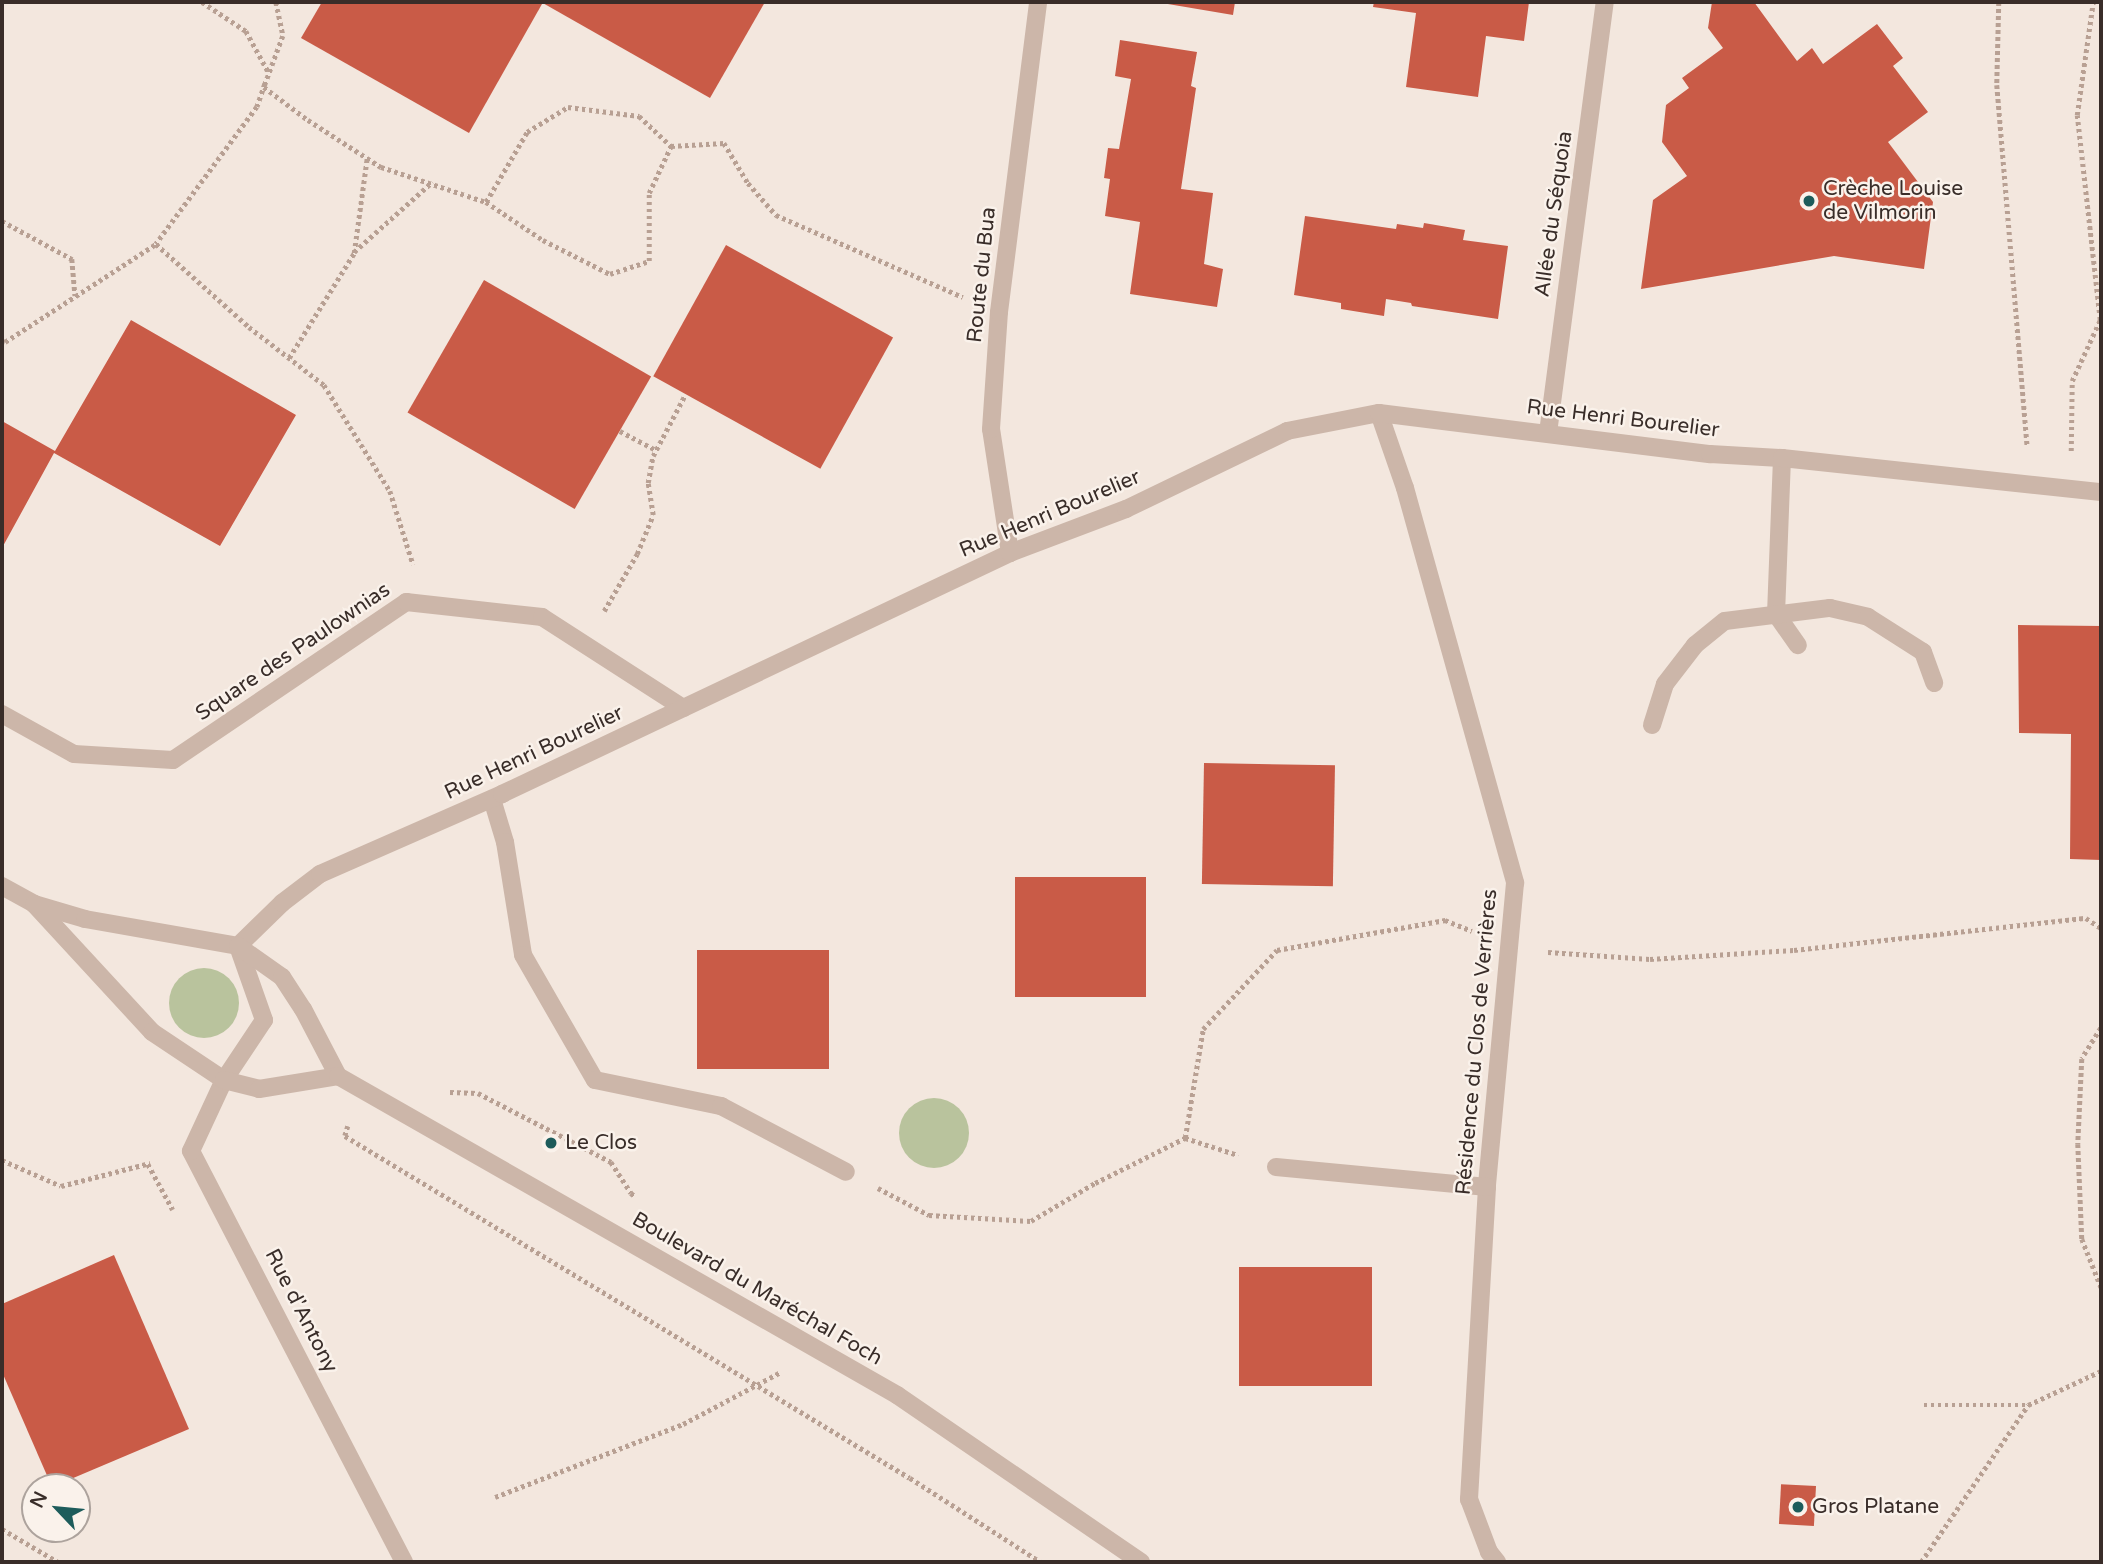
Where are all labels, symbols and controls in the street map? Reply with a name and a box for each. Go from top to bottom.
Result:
street label: Allée du Séquoia [1530,129,1578,299]
place label: Crèche Louise de Vilmorin [1823,176,1963,226]
marker: Crèche Louise de Vilmorin [1801,193,1817,209]
street label: Route du Bua [962,206,1002,344]
street label: Rue Henri Bourelier [1525,395,1721,443]
street label: Rue Henri Bourelier [956,464,1144,564]
street label: Square des Paulownias [191,578,395,726]
street label: Rue Henri Bourelier [441,701,627,805]
street label: Résidence du Clos de Verrières [1451,888,1503,1196]
place label: Le Clos [565,1130,637,1156]
marker: Le Clos [543,1135,559,1151]
street label: Boulevard du Maréchal Foch [627,1207,887,1371]
street label: Rue d'Antony [259,1245,343,1377]
north arrow [21,1473,91,1543]
text: N [26,1488,52,1511]
place label: Gros Platane [1812,1494,1939,1520]
marker: Gros Platane [1790,1499,1806,1515]

